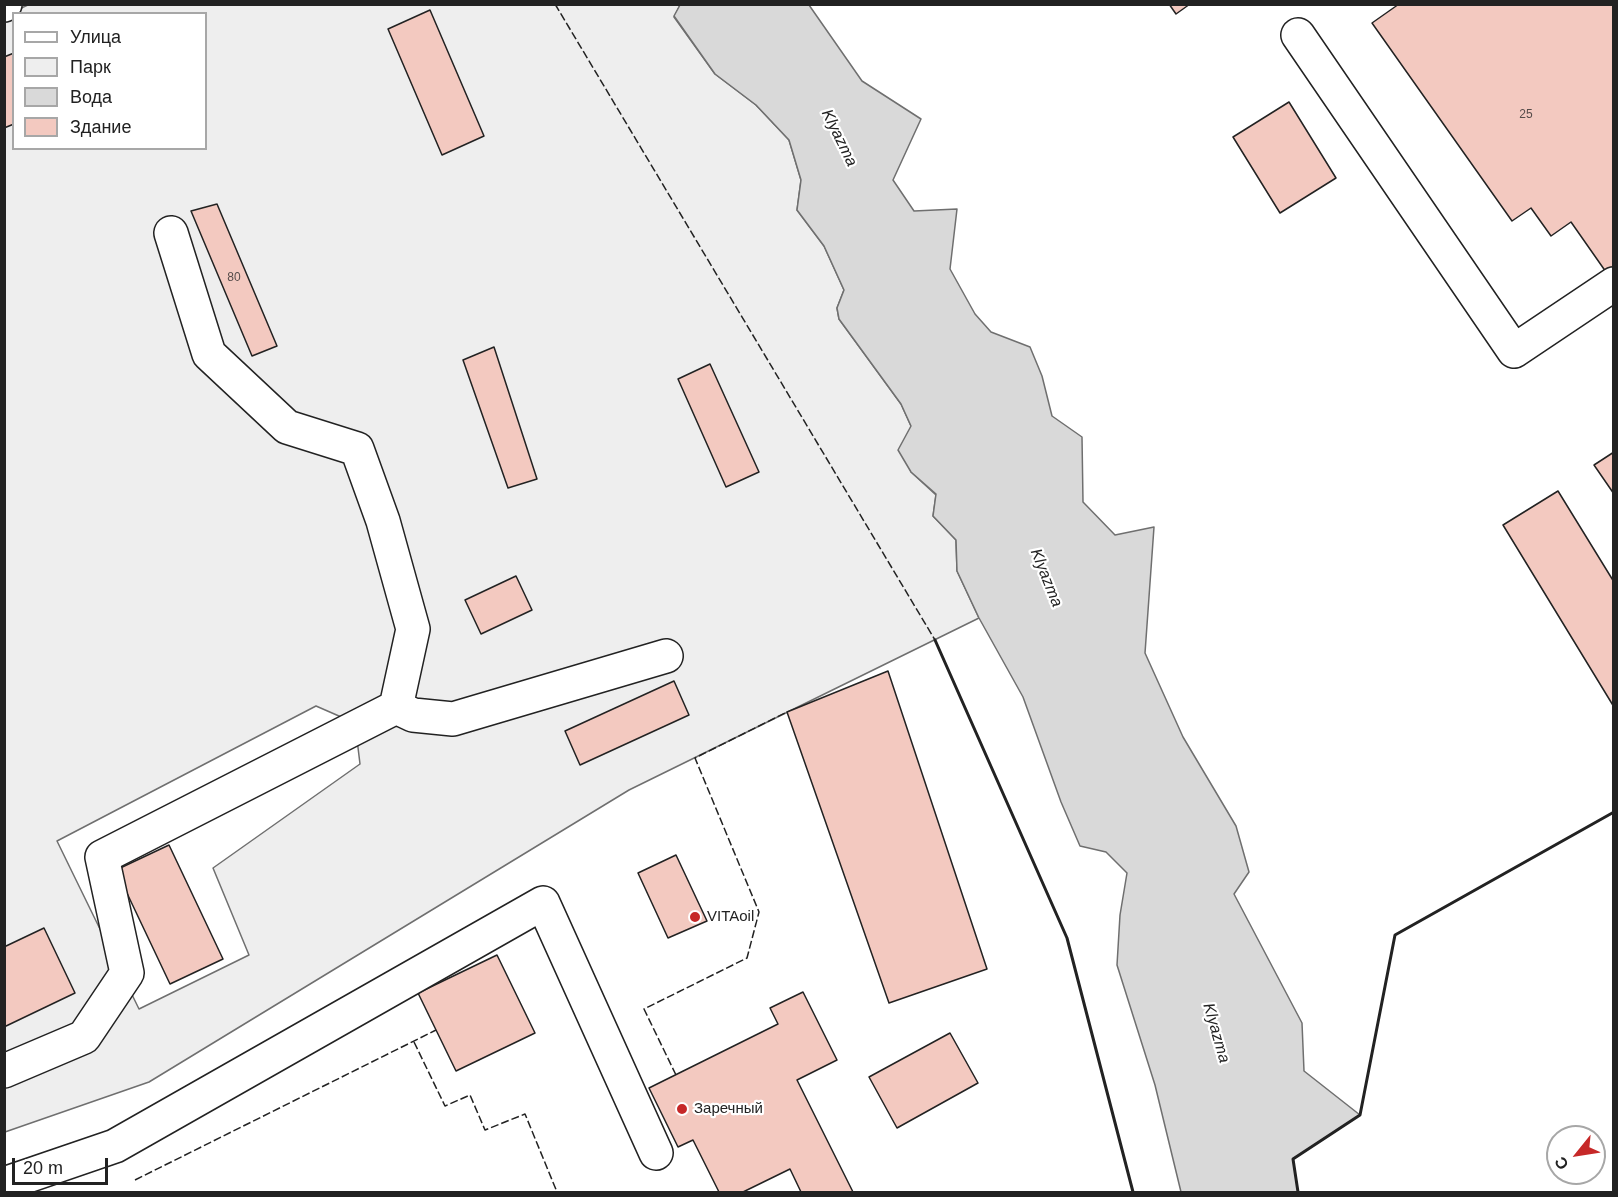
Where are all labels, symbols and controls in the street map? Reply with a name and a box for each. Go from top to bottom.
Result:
legend [12,12,207,150]
text: Улица [70,27,121,47]
text: Парк [70,57,111,77]
text: Вода [70,87,112,107]
water label: Klyazma [817,106,861,170]
house number: 25 [1519,108,1533,122]
text: Здание [70,117,131,137]
house number: 80 [227,271,241,285]
water label: Klyazma [1026,546,1066,610]
place label: VITAoil [707,908,754,926]
marker: VITAoil [688,910,702,924]
water label: Klyazma [1198,1001,1234,1065]
place label: Заречный [694,1100,763,1118]
marker: Заречный [675,1102,689,1116]
north arrow [1546,1125,1606,1185]
scale bar [15,1146,111,1184]
text: С [1551,1154,1572,1173]
text: 20 m [23,1158,63,1178]

